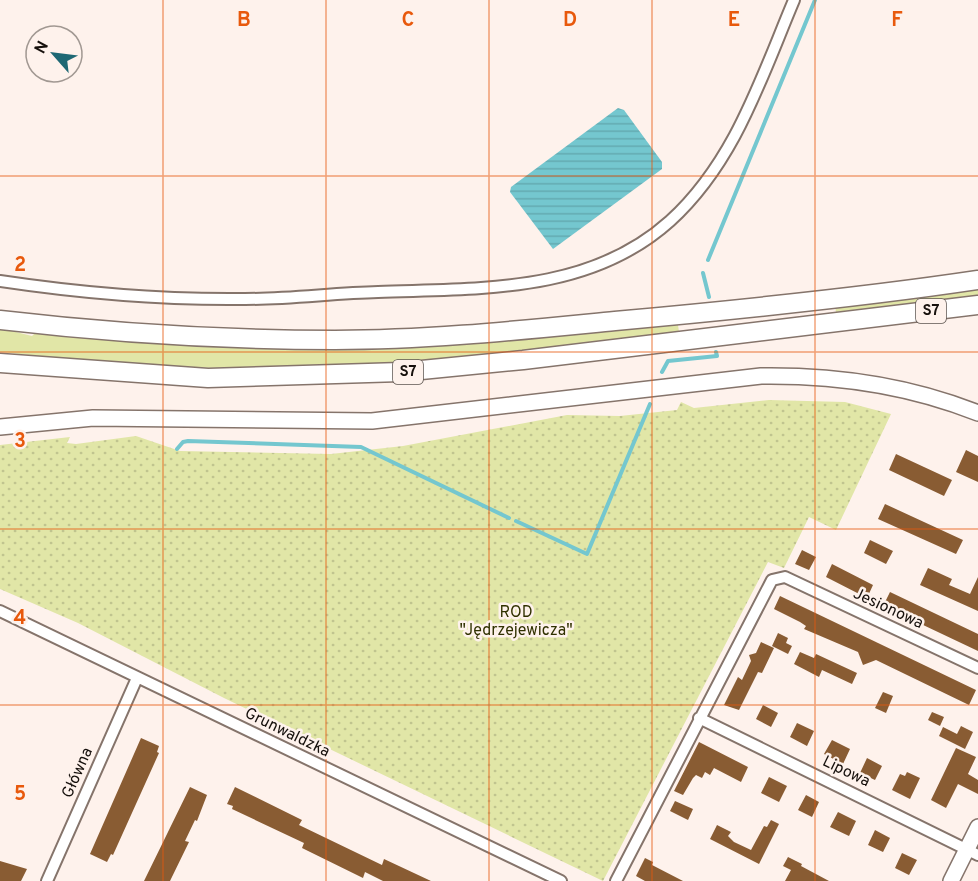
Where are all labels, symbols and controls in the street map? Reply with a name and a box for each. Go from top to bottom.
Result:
text: B [237,8,251,34]
text: C [402,8,414,34]
text: D [563,8,577,34]
text: E [728,8,740,34]
text: F [891,8,903,34]
north arrow [24,24,84,84]
text: N [31,38,54,58]
text: 2 [14,253,26,279]
road number: S7 [916,299,946,323]
road number: S7 [393,360,423,384]
text: 3 [14,429,26,455]
street label: Jesionowa [850,584,926,634]
park label: ROD "Jędrzejewicza" [459,603,573,641]
text: 4 [14,606,26,632]
street label: Grunwaldzka [241,704,333,762]
street label: Główna [58,745,98,801]
street label: Lipowa [819,752,873,792]
text: 5 [14,782,26,808]

